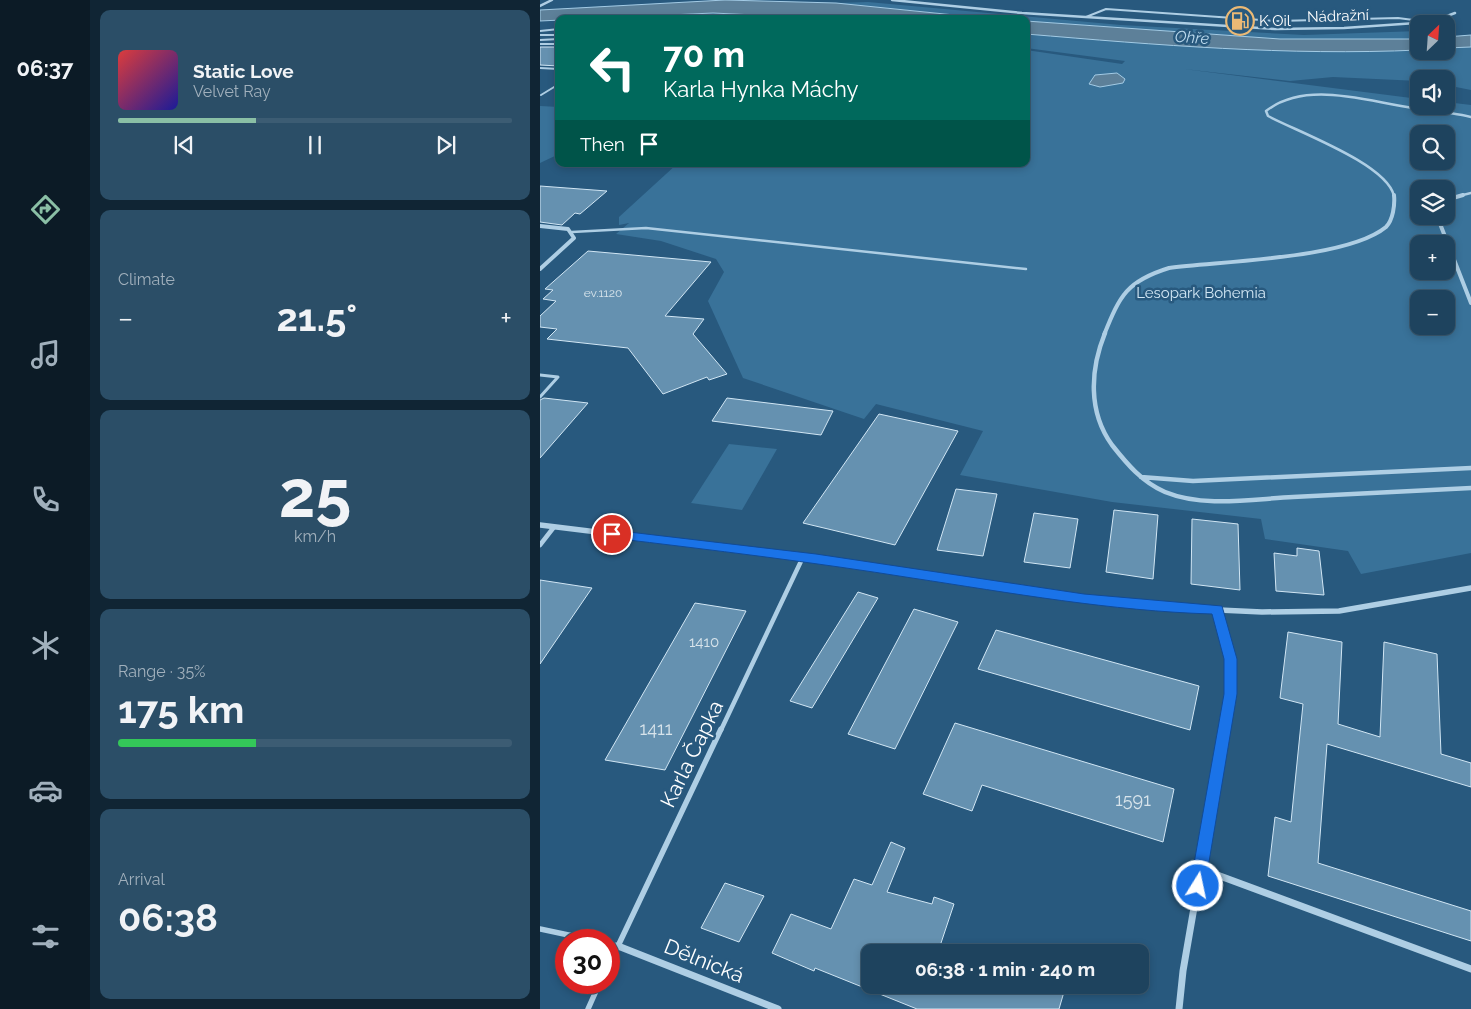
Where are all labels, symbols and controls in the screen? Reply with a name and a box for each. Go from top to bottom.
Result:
fuel station icon: K Oil [1225,6,1255,36]
street label: Nádražní [1307,6,1370,26]
place label: K Oil [1259,12,1292,30]
north arrow [1410,15,1455,60]
map controls [1410,15,1455,335]
water label: Ohře [1174,27,1210,48]
text: 70 m [663,34,745,75]
icon: left [580,35,645,100]
text: 06:37 [17,55,73,81]
text: Static Love [193,60,294,82]
button: sound [1410,70,1455,115]
text: Karla Hynka Máchy [663,76,858,102]
text: Velvet Ray [193,82,271,101]
button: search [1410,125,1455,170]
icon: arrive [635,130,663,158]
icon: previous [170,131,198,159]
icon: pause [301,131,329,159]
icon: next [432,131,460,159]
text: Then [580,133,625,155]
button: layers [1410,180,1455,225]
icon: directions [28,192,63,227]
button: + [1410,235,1455,280]
text: Climate [118,270,175,289]
park label: Lesopark Bohemia [1136,284,1266,302]
house number: ev.1120 [584,286,622,300]
button: − [1410,290,1455,335]
text: 21.5° [276,295,357,340]
text: − [118,302,133,335]
text: + [500,302,512,335]
icon: music [28,337,63,372]
text: 25 [279,456,351,532]
icon: phone [28,482,63,517]
pin [591,513,633,555]
icon: arrive [598,520,626,548]
text: km/h [294,527,336,546]
icon: climate [28,628,63,663]
house number: 1410 [689,633,719,651]
text: Range · 35% [118,662,206,681]
text: 175 km [118,687,244,732]
street label: Karla Čapka [655,696,728,811]
house number: 1411 [640,718,673,739]
icon: car [28,773,63,808]
house number: 1591 [1115,789,1151,810]
position arrow [1171,859,1223,911]
text: Arrival [118,870,165,889]
text: 06:38 [118,895,218,940]
icon: filters [28,919,63,954]
speed limit sign: 30 [555,929,620,994]
street label: Dělnická [661,933,748,988]
text: 06:38 · 1 min · 240 m [915,958,1095,980]

